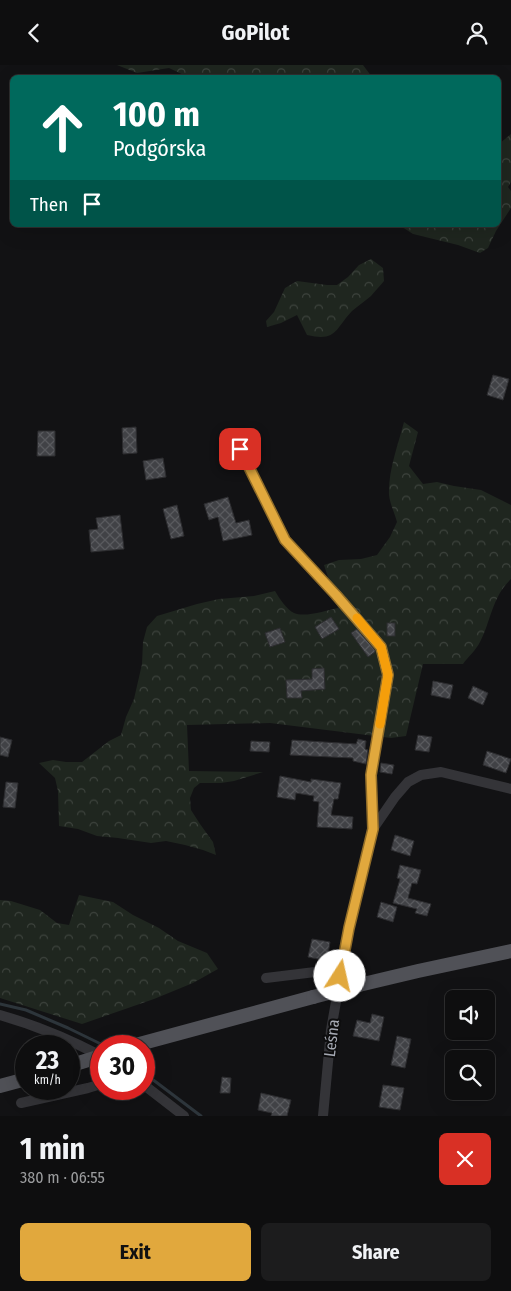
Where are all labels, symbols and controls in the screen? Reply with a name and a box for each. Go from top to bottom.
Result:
icon: back [20,19,48,47]
text: GoPilot [222,19,289,46]
icon: person [463,19,491,47]
text: 100 m [113,93,200,135]
icon: ahead [30,95,95,160]
text: Podgórska [113,135,206,162]
icon: arrive [78,190,106,218]
text: Then [30,193,68,216]
pin [219,428,261,470]
icon: arrive [226,435,254,463]
position arrow [313,949,365,1001]
map controls [445,990,495,1100]
button: sound [445,990,495,1040]
street label: Leśna [320,1018,343,1058]
speed limit sign: 30 [90,1035,155,1100]
text: 23 [36,1046,59,1076]
button: search [445,1050,495,1100]
text: km/h [34,1073,61,1087]
text: 1 min [20,1131,85,1167]
button: close [439,1133,491,1185]
text: 380 m · 06:55 [20,1168,105,1187]
button: Exit [20,1223,251,1281]
button: Share [261,1223,491,1281]

